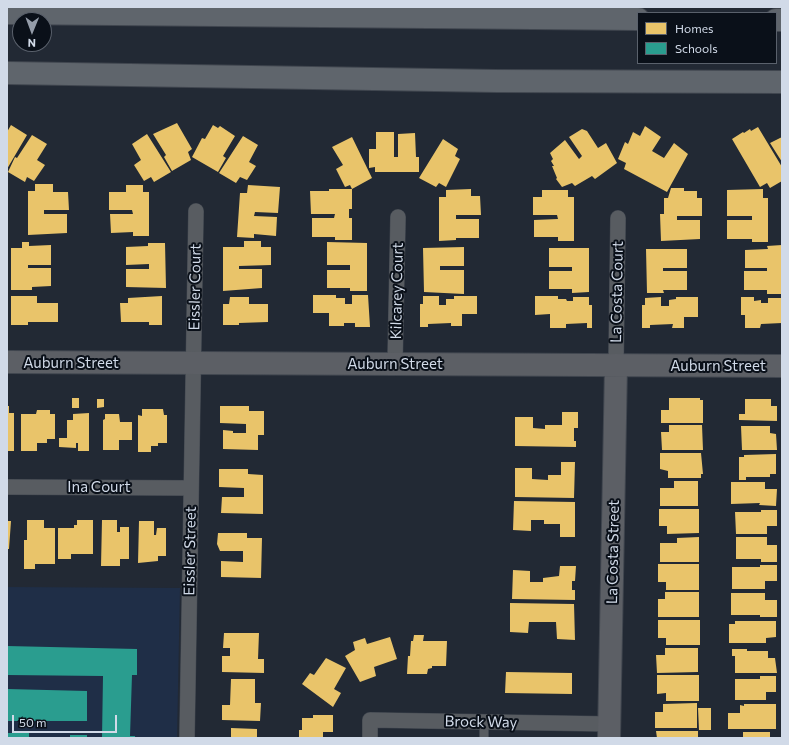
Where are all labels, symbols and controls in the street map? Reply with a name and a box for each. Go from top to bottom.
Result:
north arrow [12,12,52,52]
legend [637,12,777,64]
text: Homes [675,21,713,35]
text: N [28,37,36,50]
text: Schools [675,41,718,55]
street label: La Costa Court [607,241,627,343]
street label: Kilcarey Court [387,242,407,340]
street label: Eissler Court [185,243,205,331]
street label: Auburn Street [23,354,119,372]
street label: Auburn Street [347,355,443,373]
street label: Auburn Street [670,357,766,375]
street label: Ina Court [67,478,131,496]
street label: La Costa Street [603,500,623,604]
street label: Eissler Street [180,506,200,596]
scale bar [14,707,119,733]
street label: Brock Way [444,712,518,732]
text: 50 m [19,715,47,729]

